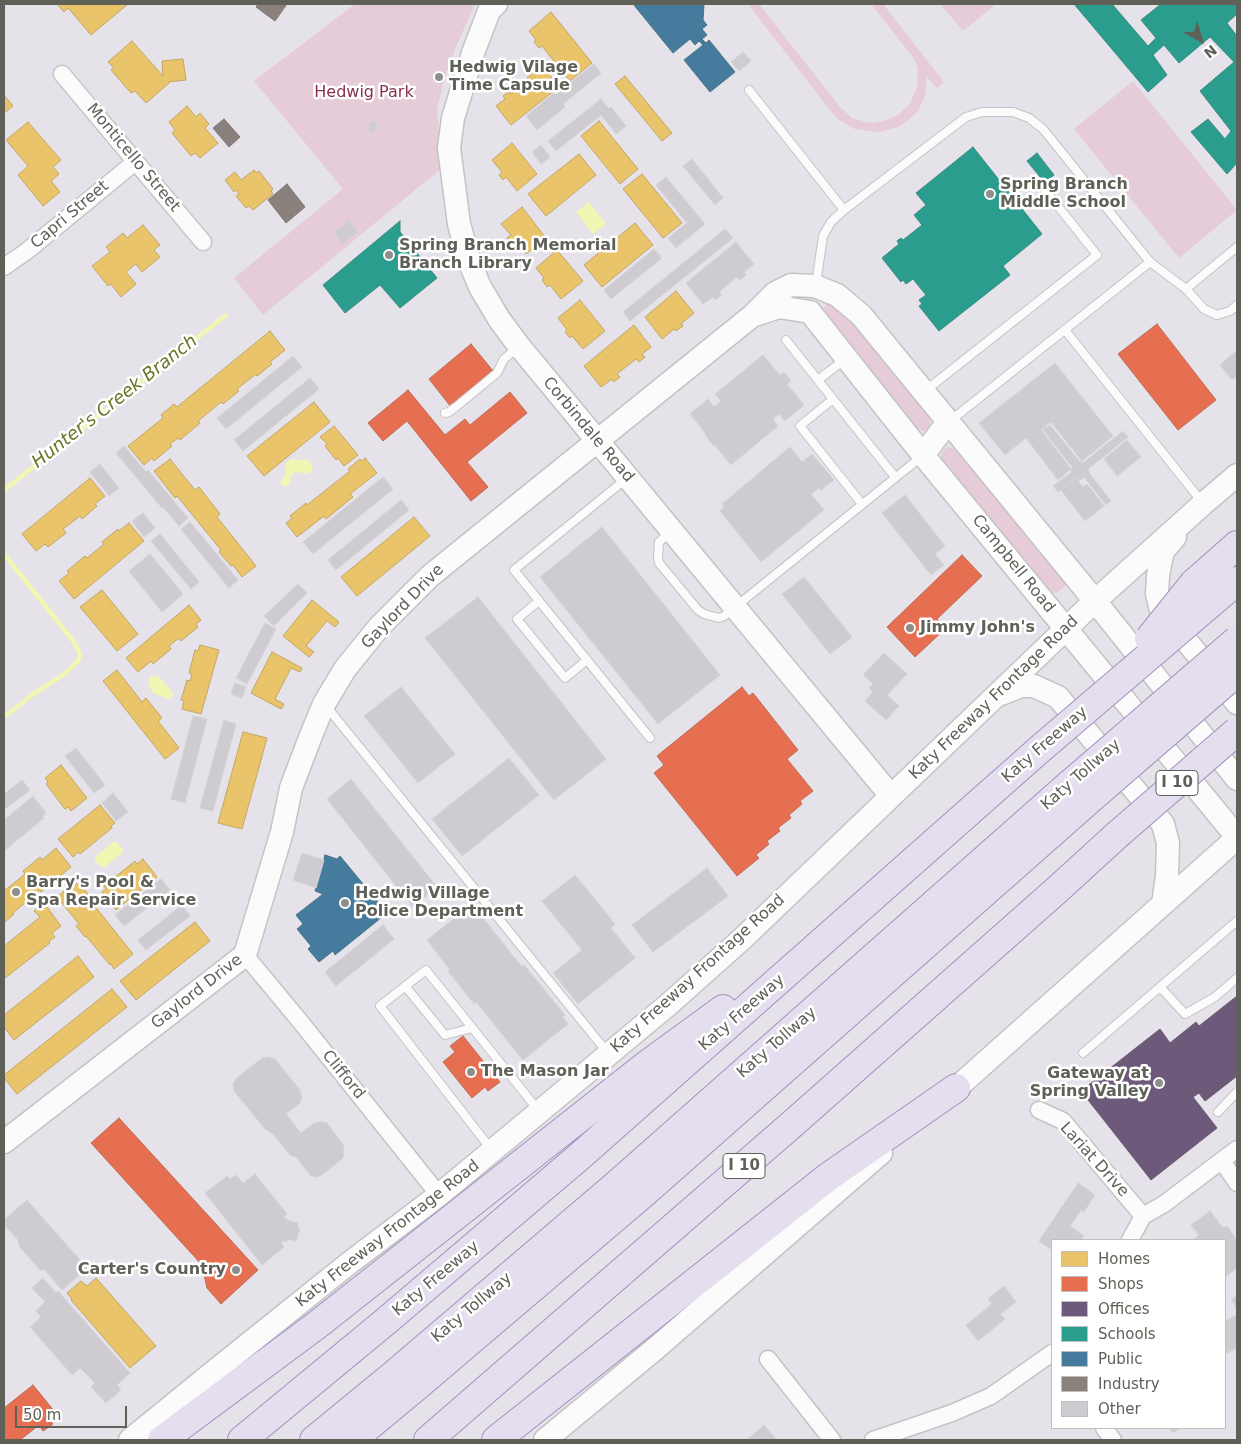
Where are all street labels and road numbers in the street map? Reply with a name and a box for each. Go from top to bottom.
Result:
street label: Monticello Street [82,100,184,216]
street label: Capri Street [27,177,113,253]
street label: Corbindale Road [538,373,638,487]
street label: Campbell Road [968,511,1058,617]
street label: Gaylord Drive [358,561,448,653]
street label: Katy Freeway Frontage Road [905,612,1083,784]
street label: Katy Freeway [998,703,1092,787]
street label: Katy Tollway [1037,735,1125,815]
road number: I 10 [1156,770,1198,796]
street label: Katy Freeway Frontage Road [607,891,789,1057]
street label: Gaylord Drive [148,951,246,1033]
street label: Katy Freeway [695,971,789,1055]
street label: Katy Tollway [733,1003,821,1083]
street label: Clifford [318,1047,368,1103]
street label: Lariat Drive [1056,1119,1132,1201]
road number: I 10 [723,1154,765,1178]
street label: Katy Freeway Frontage Road [292,1156,484,1312]
street label: Katy Freeway [389,1237,483,1321]
street label: Katy Tollway [428,1269,516,1347]

